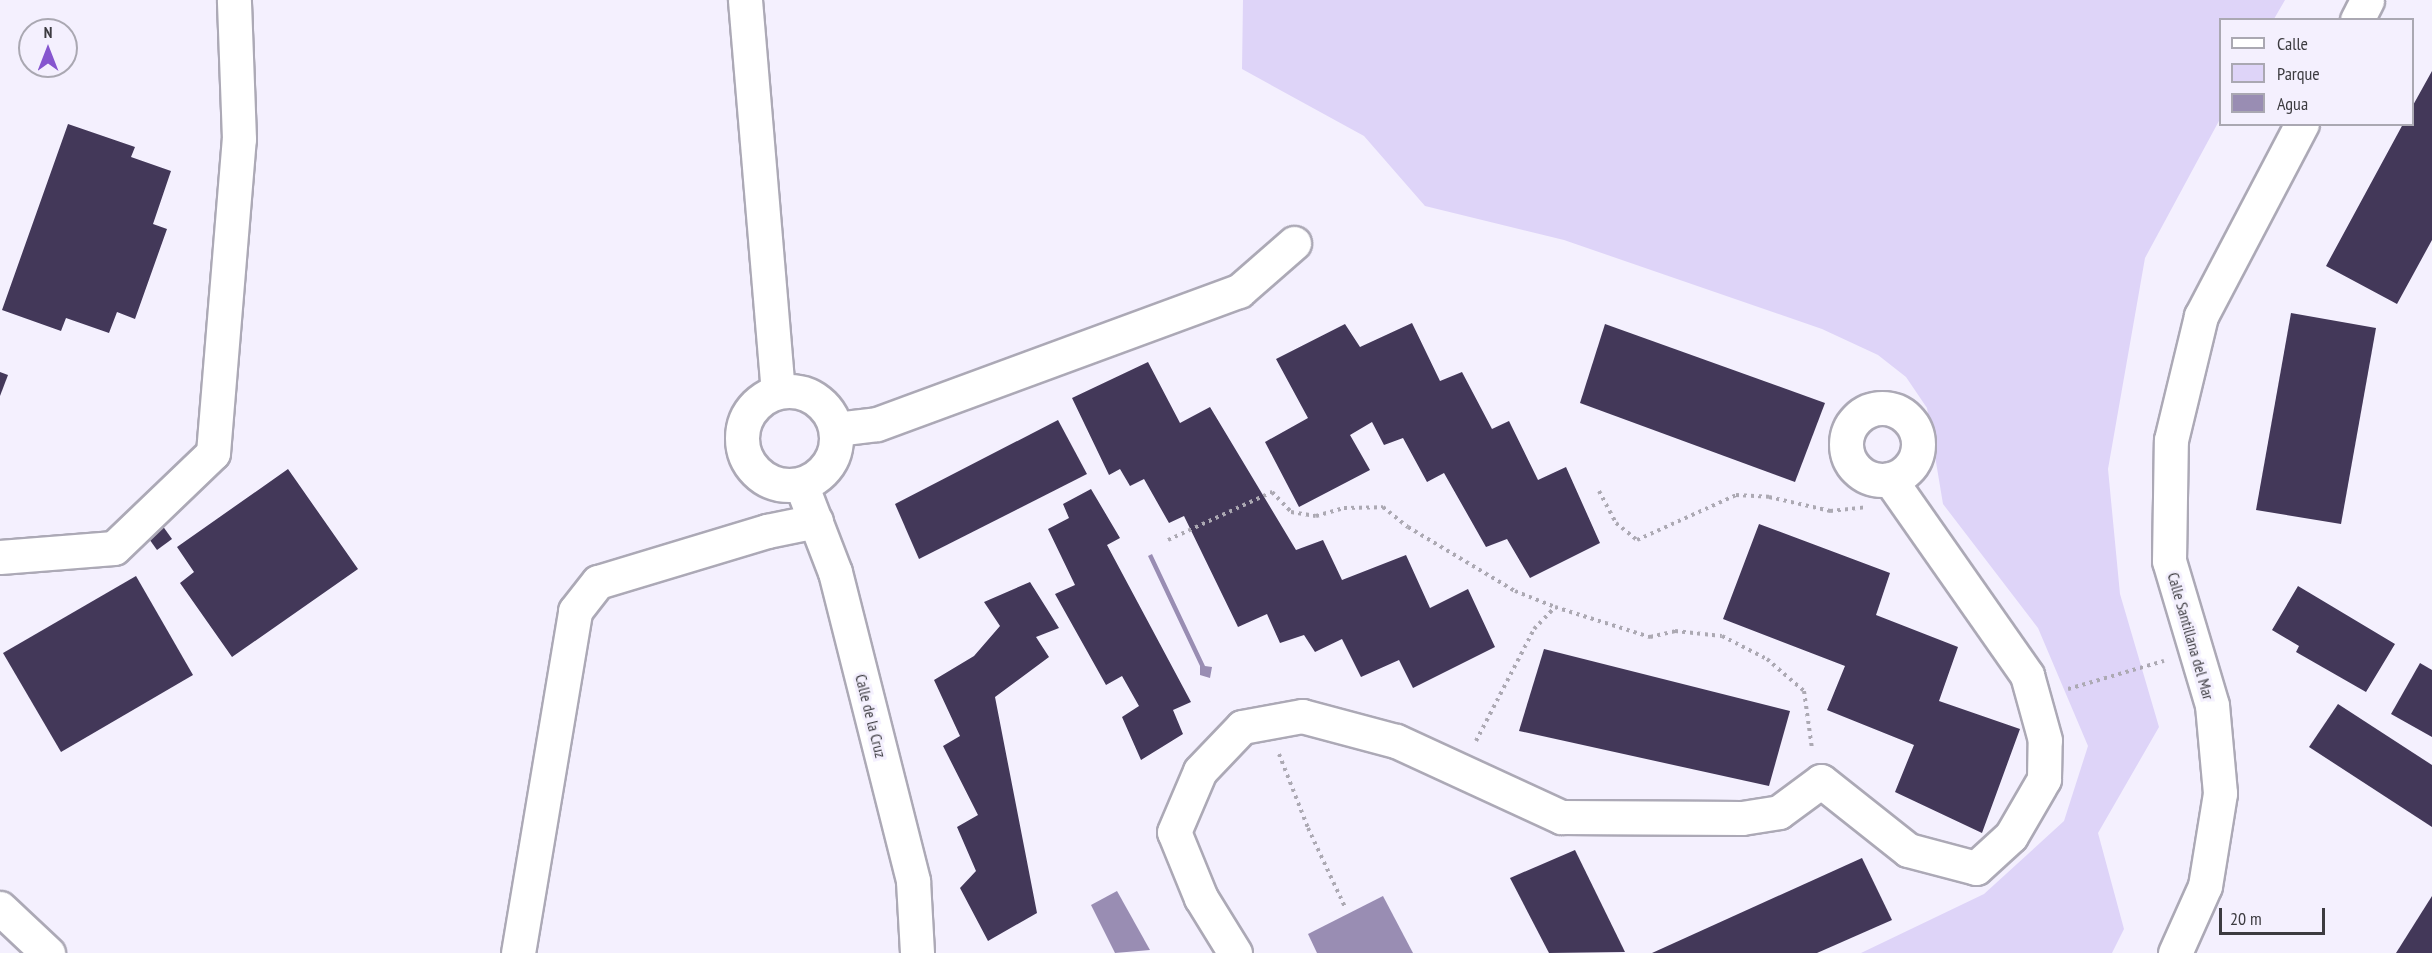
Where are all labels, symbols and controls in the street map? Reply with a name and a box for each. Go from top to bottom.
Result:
north arrow [18,18,78,78]
legend [2219,18,2414,126]
text: N [44,22,52,42]
text: Calle [2277,32,2308,55]
text: Parque [2277,62,2320,85]
text: Agua [2277,92,2308,115]
street label: Calle Santillana del Mar [2164,570,2218,702]
street label: Calle de la Cruz [851,672,891,760]
scale bar [2222,896,2328,934]
text: 20 m [2230,907,2262,930]

